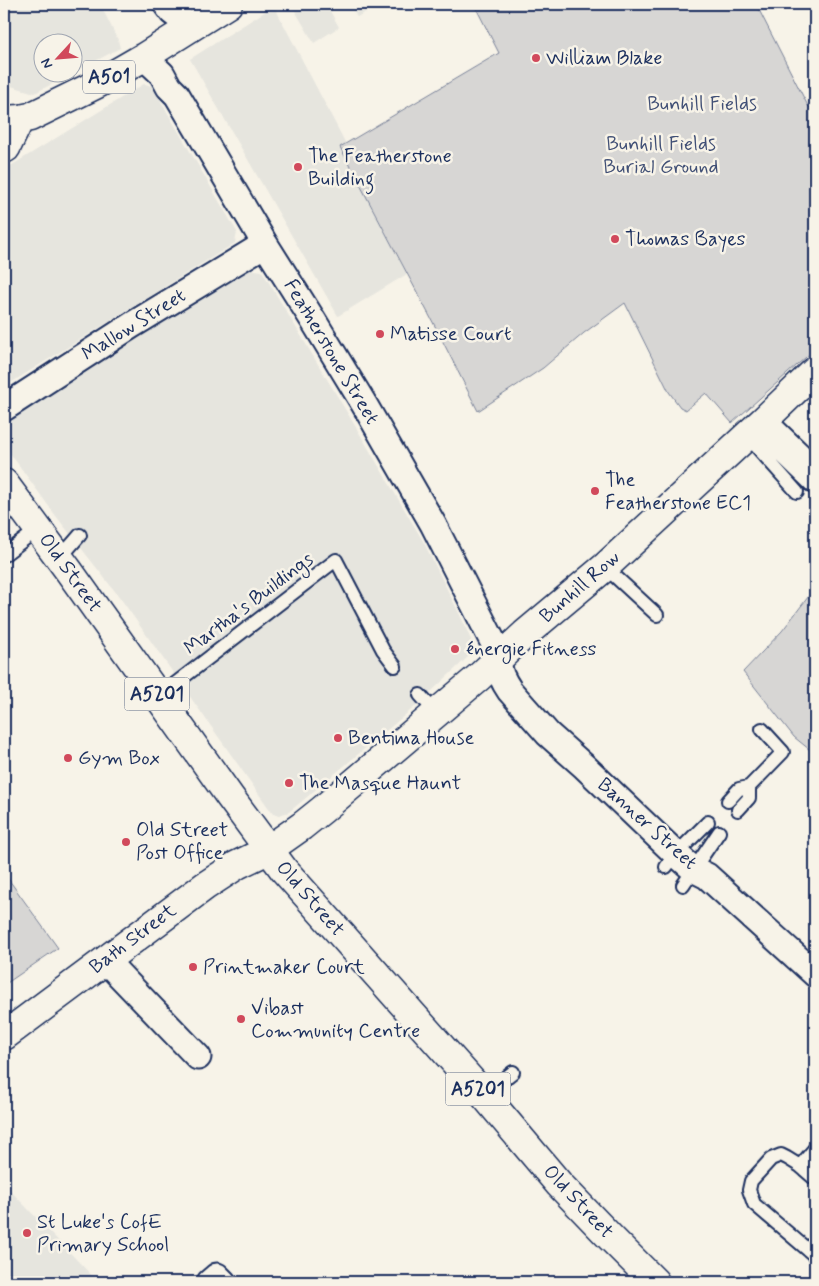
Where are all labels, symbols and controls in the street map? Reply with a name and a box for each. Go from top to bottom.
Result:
north arrow [32,32,82,82]
place label: William Blake [546,45,662,72]
marker: William Blake [530,52,542,64]
text: N [37,55,57,71]
road number: A501 [83,61,135,94]
park label: Bunhill Fields [647,91,757,118]
park label: Bunhill Fields Burial Ground [603,131,719,181]
place label: The Featherstone Building [308,143,452,195]
marker: The Featherstone Building [292,161,304,173]
place label: Thomas Bayes [625,226,746,253]
marker: Thomas Bayes [609,233,621,245]
street label: Featherstone Street [277,274,385,430]
street label: Mallow Street [77,282,191,368]
place label: Matisse Court [390,321,511,348]
marker: Matisse Court [374,328,386,340]
place label: The Featherstone EC1 [605,467,751,517]
marker: The Featherstone EC1 [589,485,601,497]
street label: Old Street [32,528,108,618]
street label: Bunhill Row [534,544,626,629]
street label: Martha's Buildings [179,546,320,662]
place label: énergie Fitness [465,636,596,664]
marker: énergie Fitness [449,643,461,655]
road number: A5201 [124,678,190,711]
place label: Bentima House [348,725,475,752]
marker: Bentima House [332,732,344,744]
place label: Gym Box [78,745,160,772]
marker: Gym Box [62,752,74,764]
place label: The Masque Haunt [299,770,461,797]
street label: Banner Street [591,772,703,876]
marker: The Masque Haunt [283,777,295,789]
place label: Old Street Post Office [136,817,228,867]
marker: Old Street Post Office [120,836,132,848]
street label: Old Street [270,855,350,943]
street label: Bath Street [84,897,182,981]
place label: Printmaker Court [203,954,365,981]
marker: Printmaker Court [187,961,199,973]
place label: Vibast Community Centre [251,995,420,1045]
marker: Vibast Community Centre [235,1013,247,1025]
road number: A5201 [446,1072,510,1106]
street label: Old Street [537,1159,619,1245]
place label: St Luke's CofE Primary School [37,1209,169,1259]
marker: St Luke's CofE Primary School [21,1227,33,1239]

